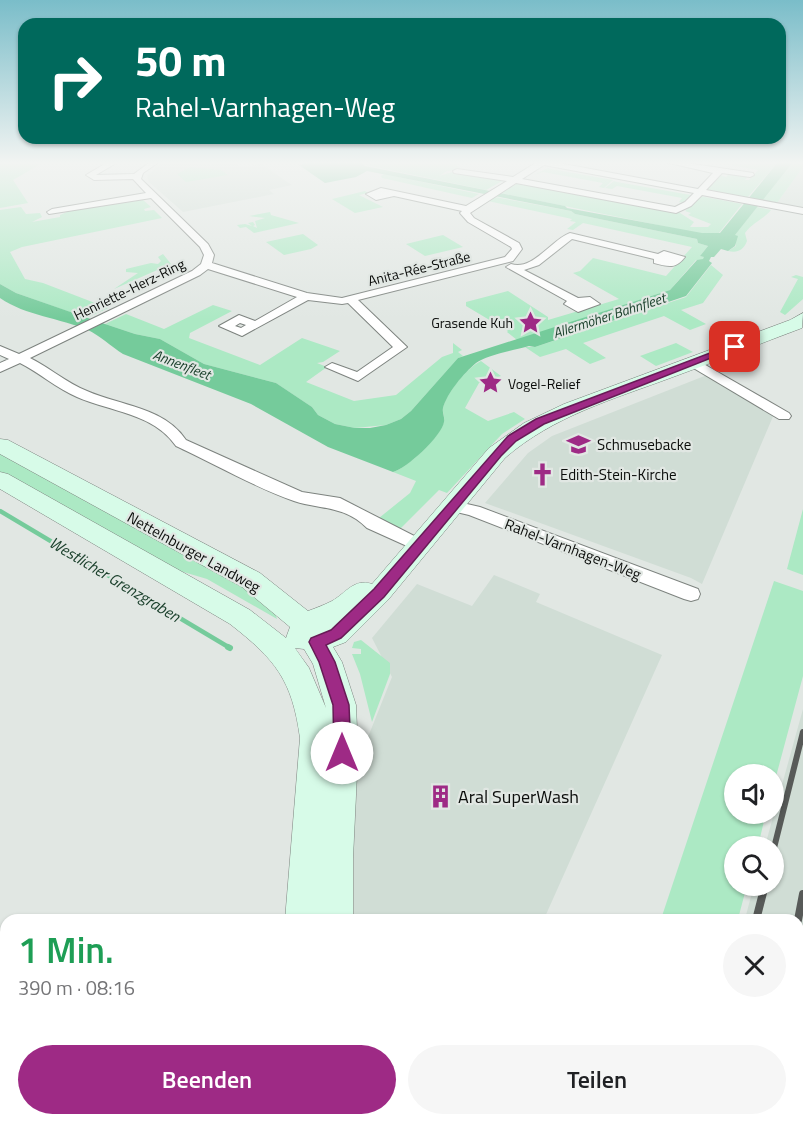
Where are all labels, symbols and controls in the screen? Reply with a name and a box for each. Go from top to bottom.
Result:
text: 50 m [135,28,227,92]
icon: right [36,42,114,120]
text: Rahel-Varnhagen-Weg [135,86,395,127]
street label: Anita-Rée-Straße [366,245,472,291]
street label: Henriette-Herz-Ring [70,253,188,325]
water label: Allermöher Bahnfleet [550,286,669,343]
place icon: Grasende Kuh [518,309,544,335]
place label: Grasende Kuh [431,312,513,333]
pin [709,321,760,372]
icon: arrive [718,330,751,363]
water label: Annenfleet [150,343,215,385]
place icon: Vogel-Relief [477,370,503,396]
place label: Vogel-Relief [508,373,581,394]
school or university icon: Schmusebacke [566,431,592,457]
place label: Schmusebacke [597,433,691,456]
church icon: Edith-Stein-Kirche [529,461,555,487]
place label: Edith-Stein-Kirche [560,463,677,486]
street label: Nettelnburger Landweg [123,506,265,598]
street label: Rahel-Varnhagen-Weg [501,512,645,586]
water label: Westlicher Grenzgraben [45,530,186,628]
position arrow [310,721,374,785]
map controls [724,764,784,896]
button: sound [724,764,784,824]
building icon: Aral SuperWash [427,783,453,809]
place label: Aral SuperWash [458,783,579,810]
button: search [724,836,784,896]
text: 1 Min. [18,922,114,977]
button: close [723,934,786,997]
text: 390 m · 08:16 [18,972,135,1003]
button: Beenden [18,1045,396,1114]
button: Teilen [408,1045,786,1114]

